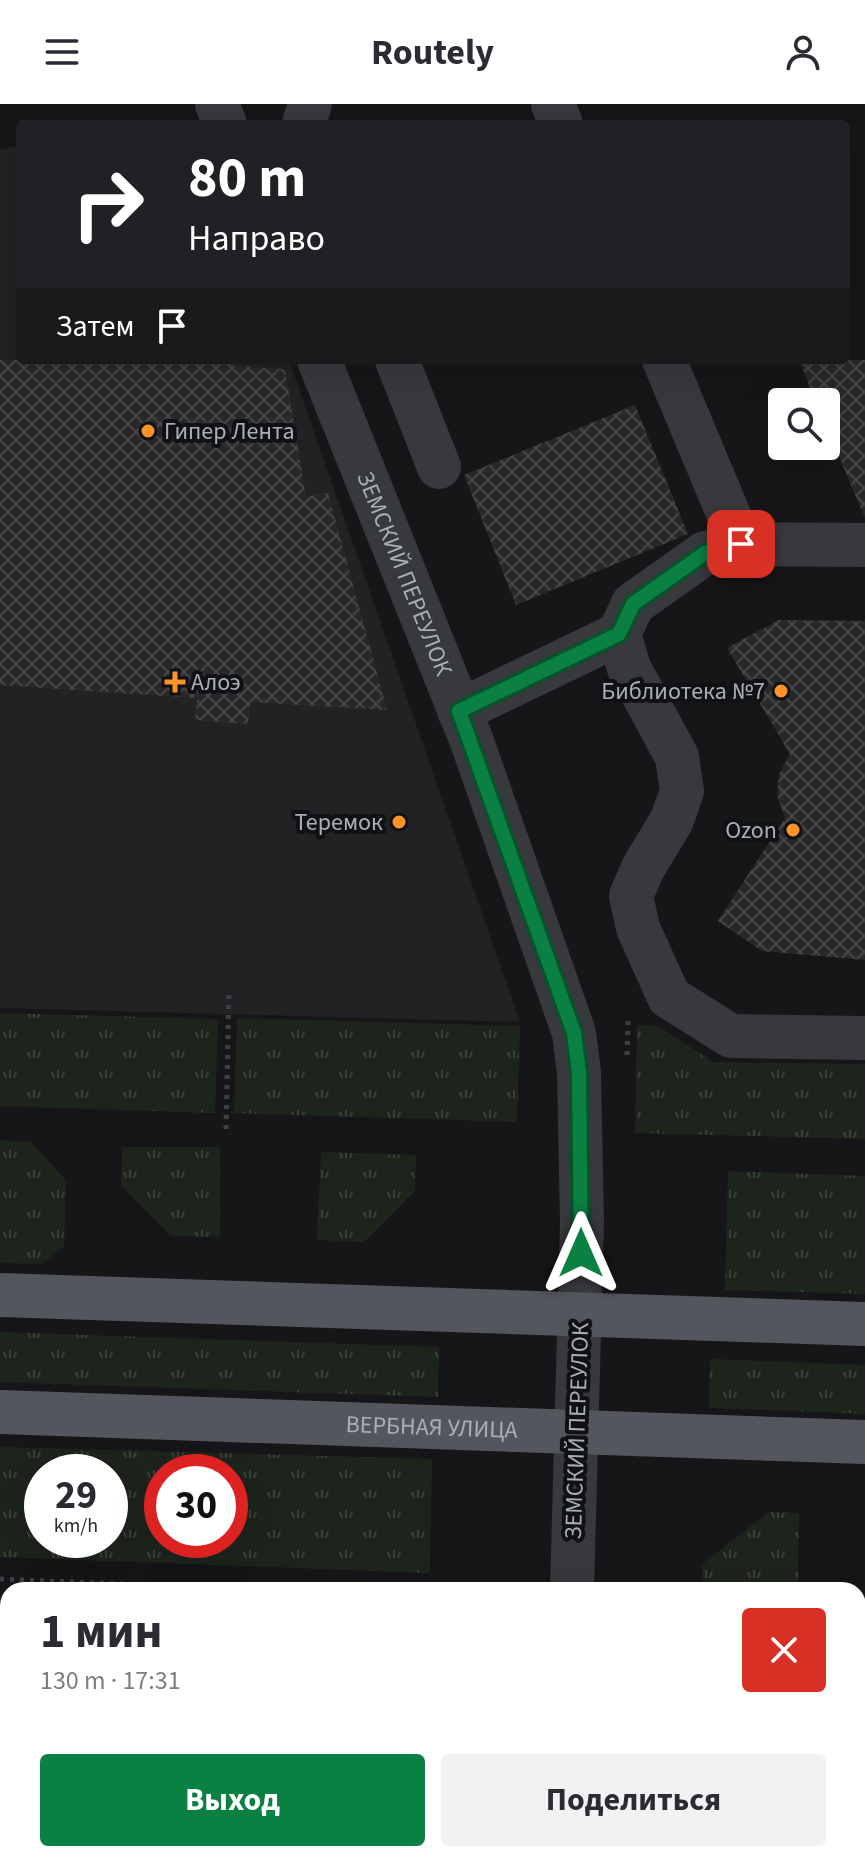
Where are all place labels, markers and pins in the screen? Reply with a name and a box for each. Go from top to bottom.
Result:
place label: Гипер Лента [164,414,295,449]
marker: Гипер Лента [139,422,157,440]
pin [707,510,775,578]
place label: Алоэ [191,665,241,700]
marker: Алоэ [166,673,184,691]
place label: Библиотека №7 [601,674,765,709]
marker: Библиотека №7 [772,682,790,700]
place label: Теремок [295,805,383,840]
marker: Теремок [390,813,408,831]
place label: Ozon [725,813,777,848]
marker: Ozon [784,821,802,839]

